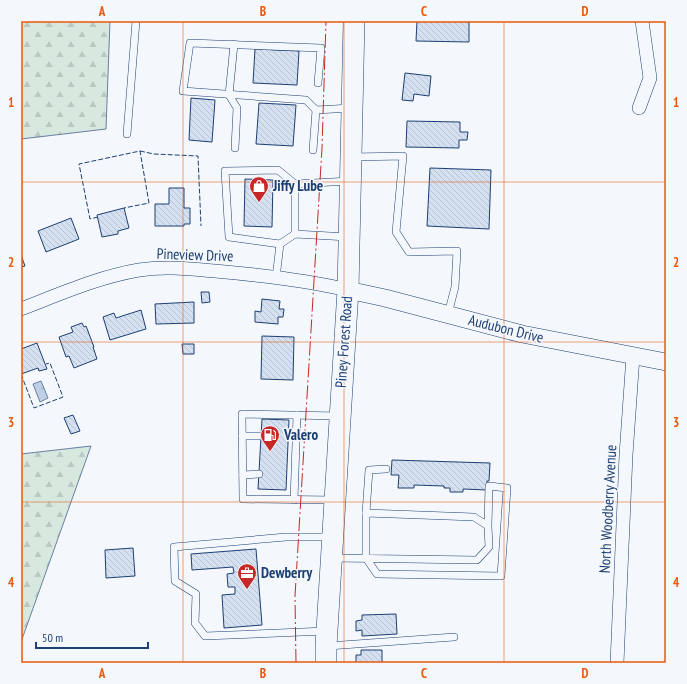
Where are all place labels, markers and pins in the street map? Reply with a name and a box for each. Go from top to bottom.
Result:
shop icon: Jiffy Lube [248,175,270,203]
place label: Jiffy Lube [272,176,323,195]
fuel station icon: Valero [259,424,281,452]
place label: Valero [283,425,318,444]
office icon: Dewberry [236,562,258,590]
place label: Dewberry [261,563,313,582]

